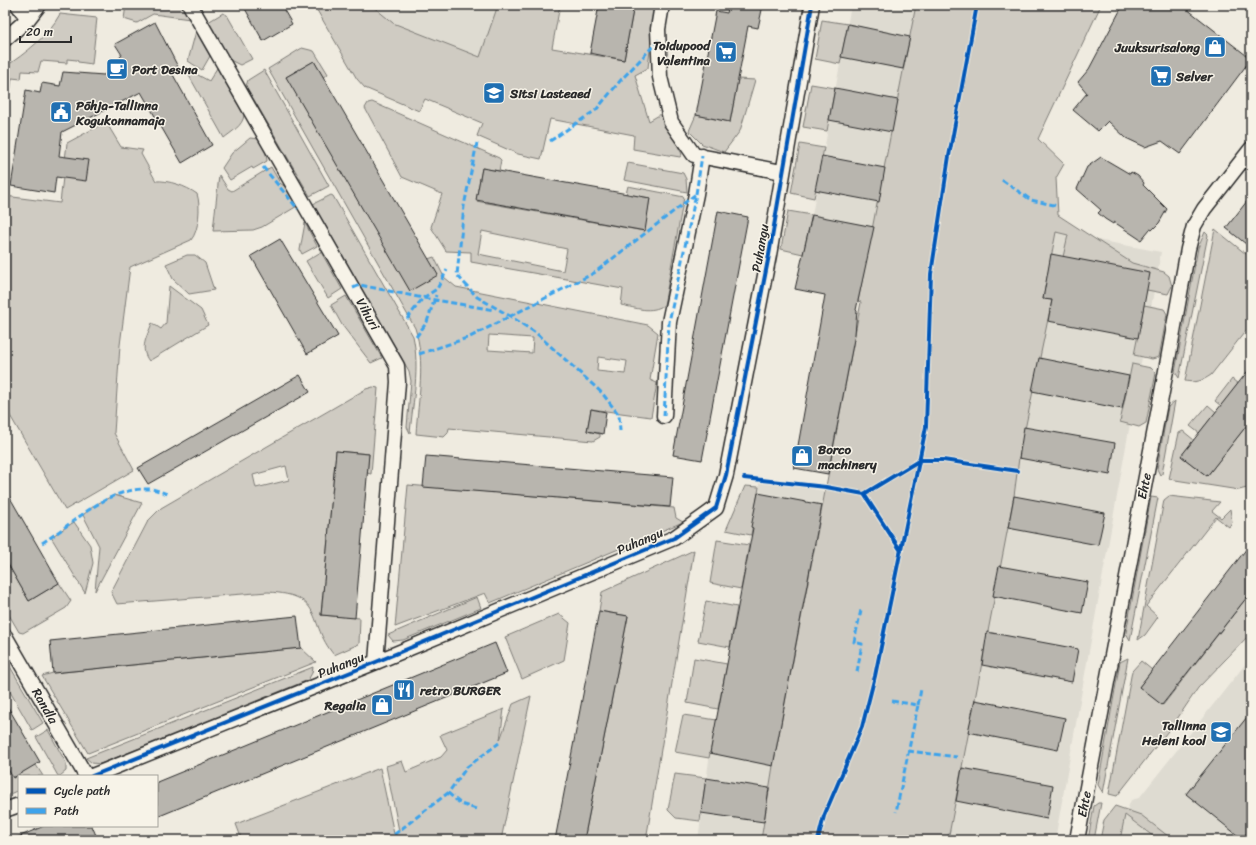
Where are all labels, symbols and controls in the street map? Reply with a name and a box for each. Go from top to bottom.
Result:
scale bar [20,18,71,44]
text: 20 m [26,21,53,43]
place label: Toidupood Valentina [653,34,711,72]
shop icon: Juuksurisalong [1202,34,1228,60]
place label: Juuksurisalong [1114,36,1200,59]
supermarket icon: Toidupood Valentina [713,39,739,65]
cafe icon: Port Desina [104,56,130,82]
place label: Port Desina [132,58,198,81]
supermarket icon: Selver [1148,63,1174,89]
place label: Selver [1175,65,1214,88]
school or university icon: Sitsi Lasteaed [481,80,507,106]
place label: Sitsi Lasteaed [509,82,591,105]
place label: Põhja-Tallinna Kogukonnamaja [75,94,165,132]
public building icon: Põhja-Tallinna Kogukonnamaja [48,99,74,125]
street label: Puhangu [744,222,776,274]
street label: Vihuri [350,294,386,335]
place label: Borco machinery [817,438,877,476]
shop icon: Borco machinery [789,443,815,469]
street label: Ehte [1130,470,1158,501]
street label: Puhangu [613,521,667,561]
street label: Puhangu [314,645,368,685]
restaurant icon: retro BURGER [391,677,417,703]
place label: retro BURGER [419,679,501,702]
street label: Randla [25,684,65,729]
shop icon: Regalia [369,692,395,718]
place label: Regalia [324,694,366,717]
place label: Tallinna Heleni kool [1141,714,1207,752]
school or university icon: Tallinna Heleni kool [1208,719,1234,745]
legend [18,775,158,827]
text: Cycle path [54,780,110,802]
street label: Ehte [1070,789,1098,819]
text: Path [54,800,79,822]

